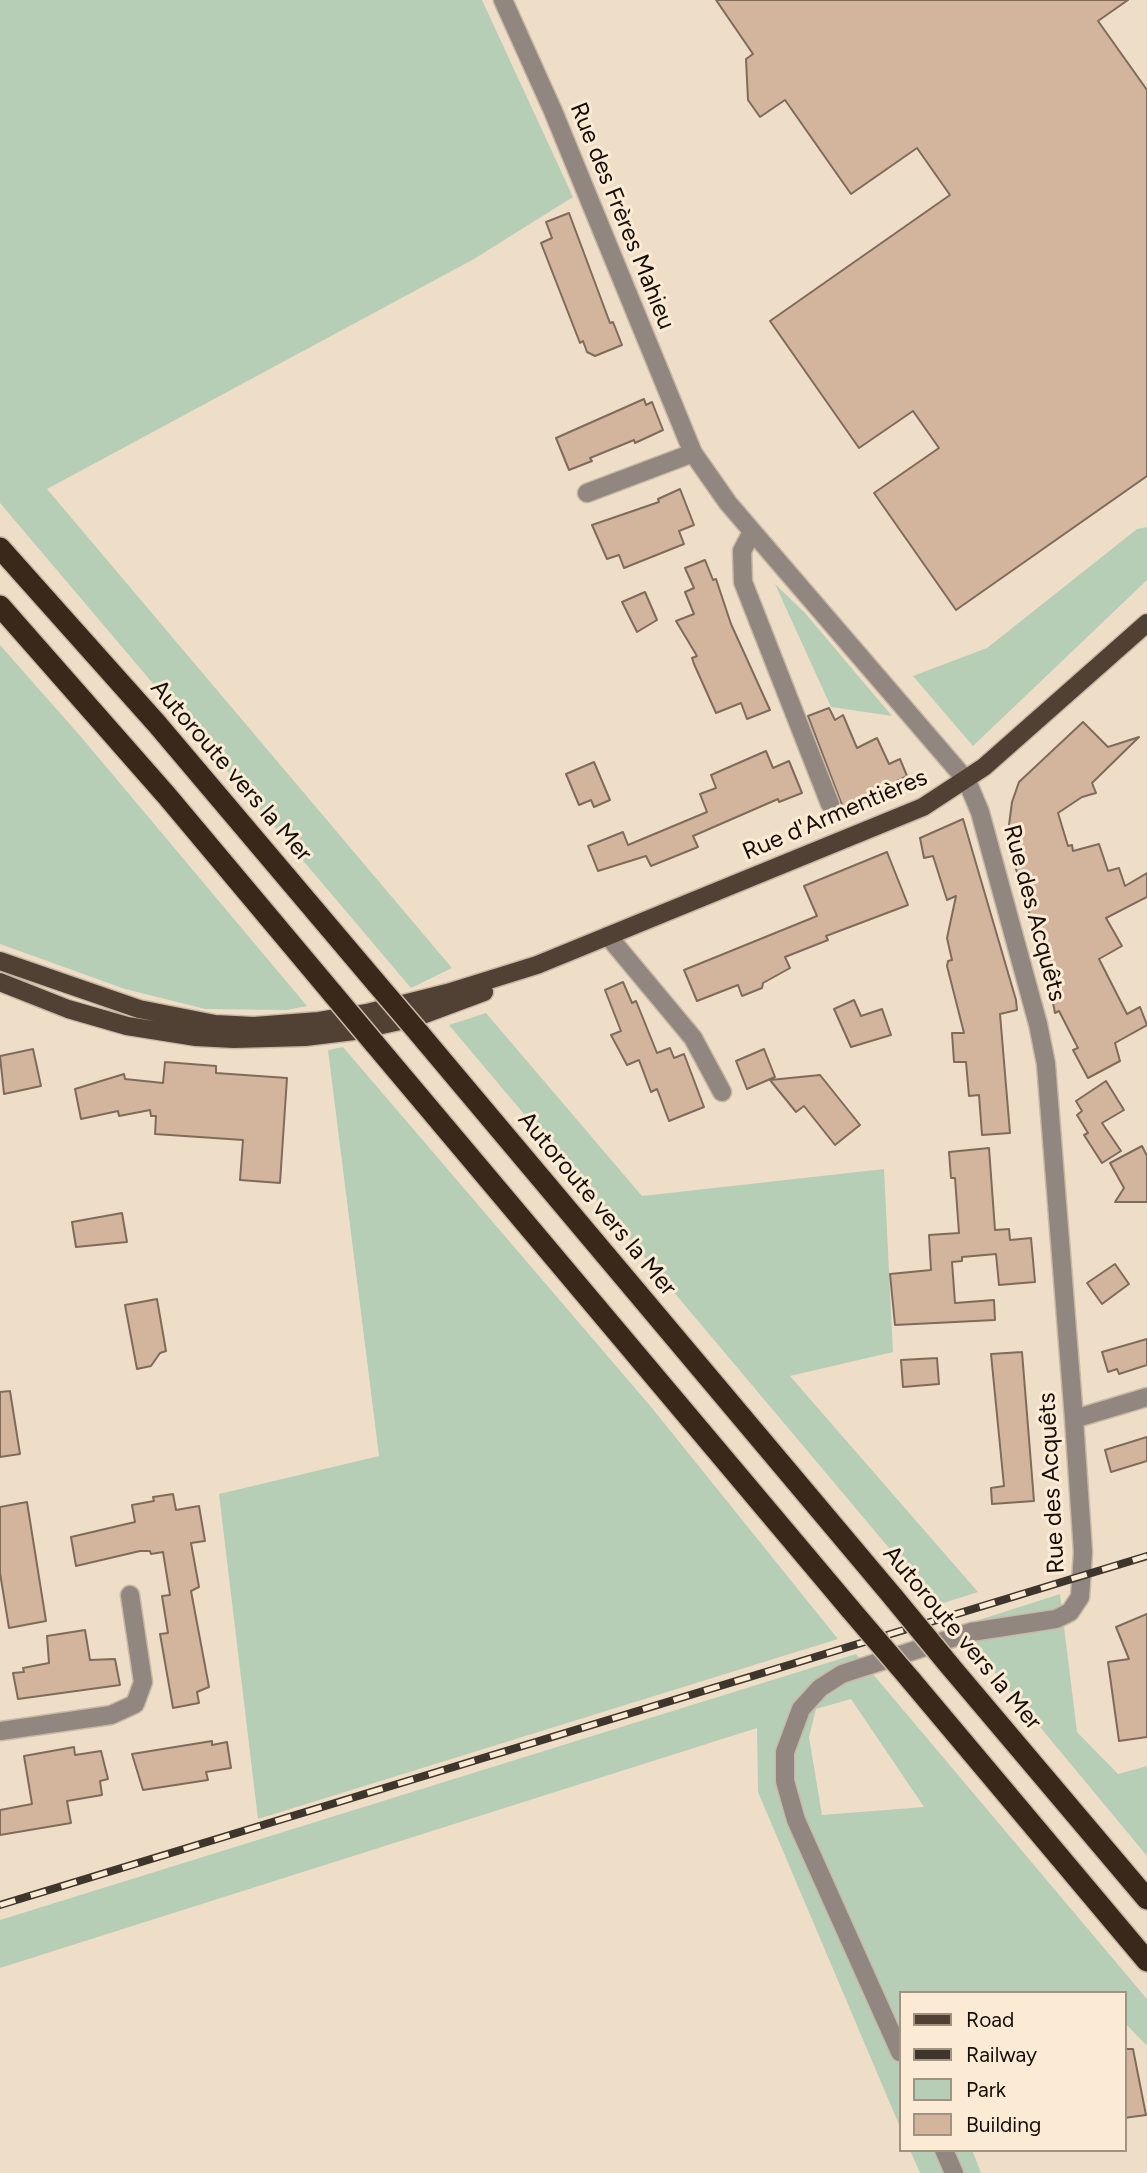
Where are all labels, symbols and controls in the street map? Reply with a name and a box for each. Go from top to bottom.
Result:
street label: Rue des Frères Mahieu [563,98,681,334]
street label: Autoroute vers la Mer [144,674,318,868]
street label: Rue d'Armentières [738,763,932,867]
street label: Rue des Acquêts [997,822,1071,1004]
street label: Autoroute vers la Mer [512,1106,682,1302]
street label: Rue des Acquêts [1033,1392,1071,1574]
street label: Autoroute vers la Mer [877,1540,1047,1736]
legend [898,1991,1126,2152]
text: Road [966,2007,1014,2032]
text: Railway [966,2042,1037,2067]
text: Park [966,2077,1006,2102]
text: Building [966,2112,1041,2137]

